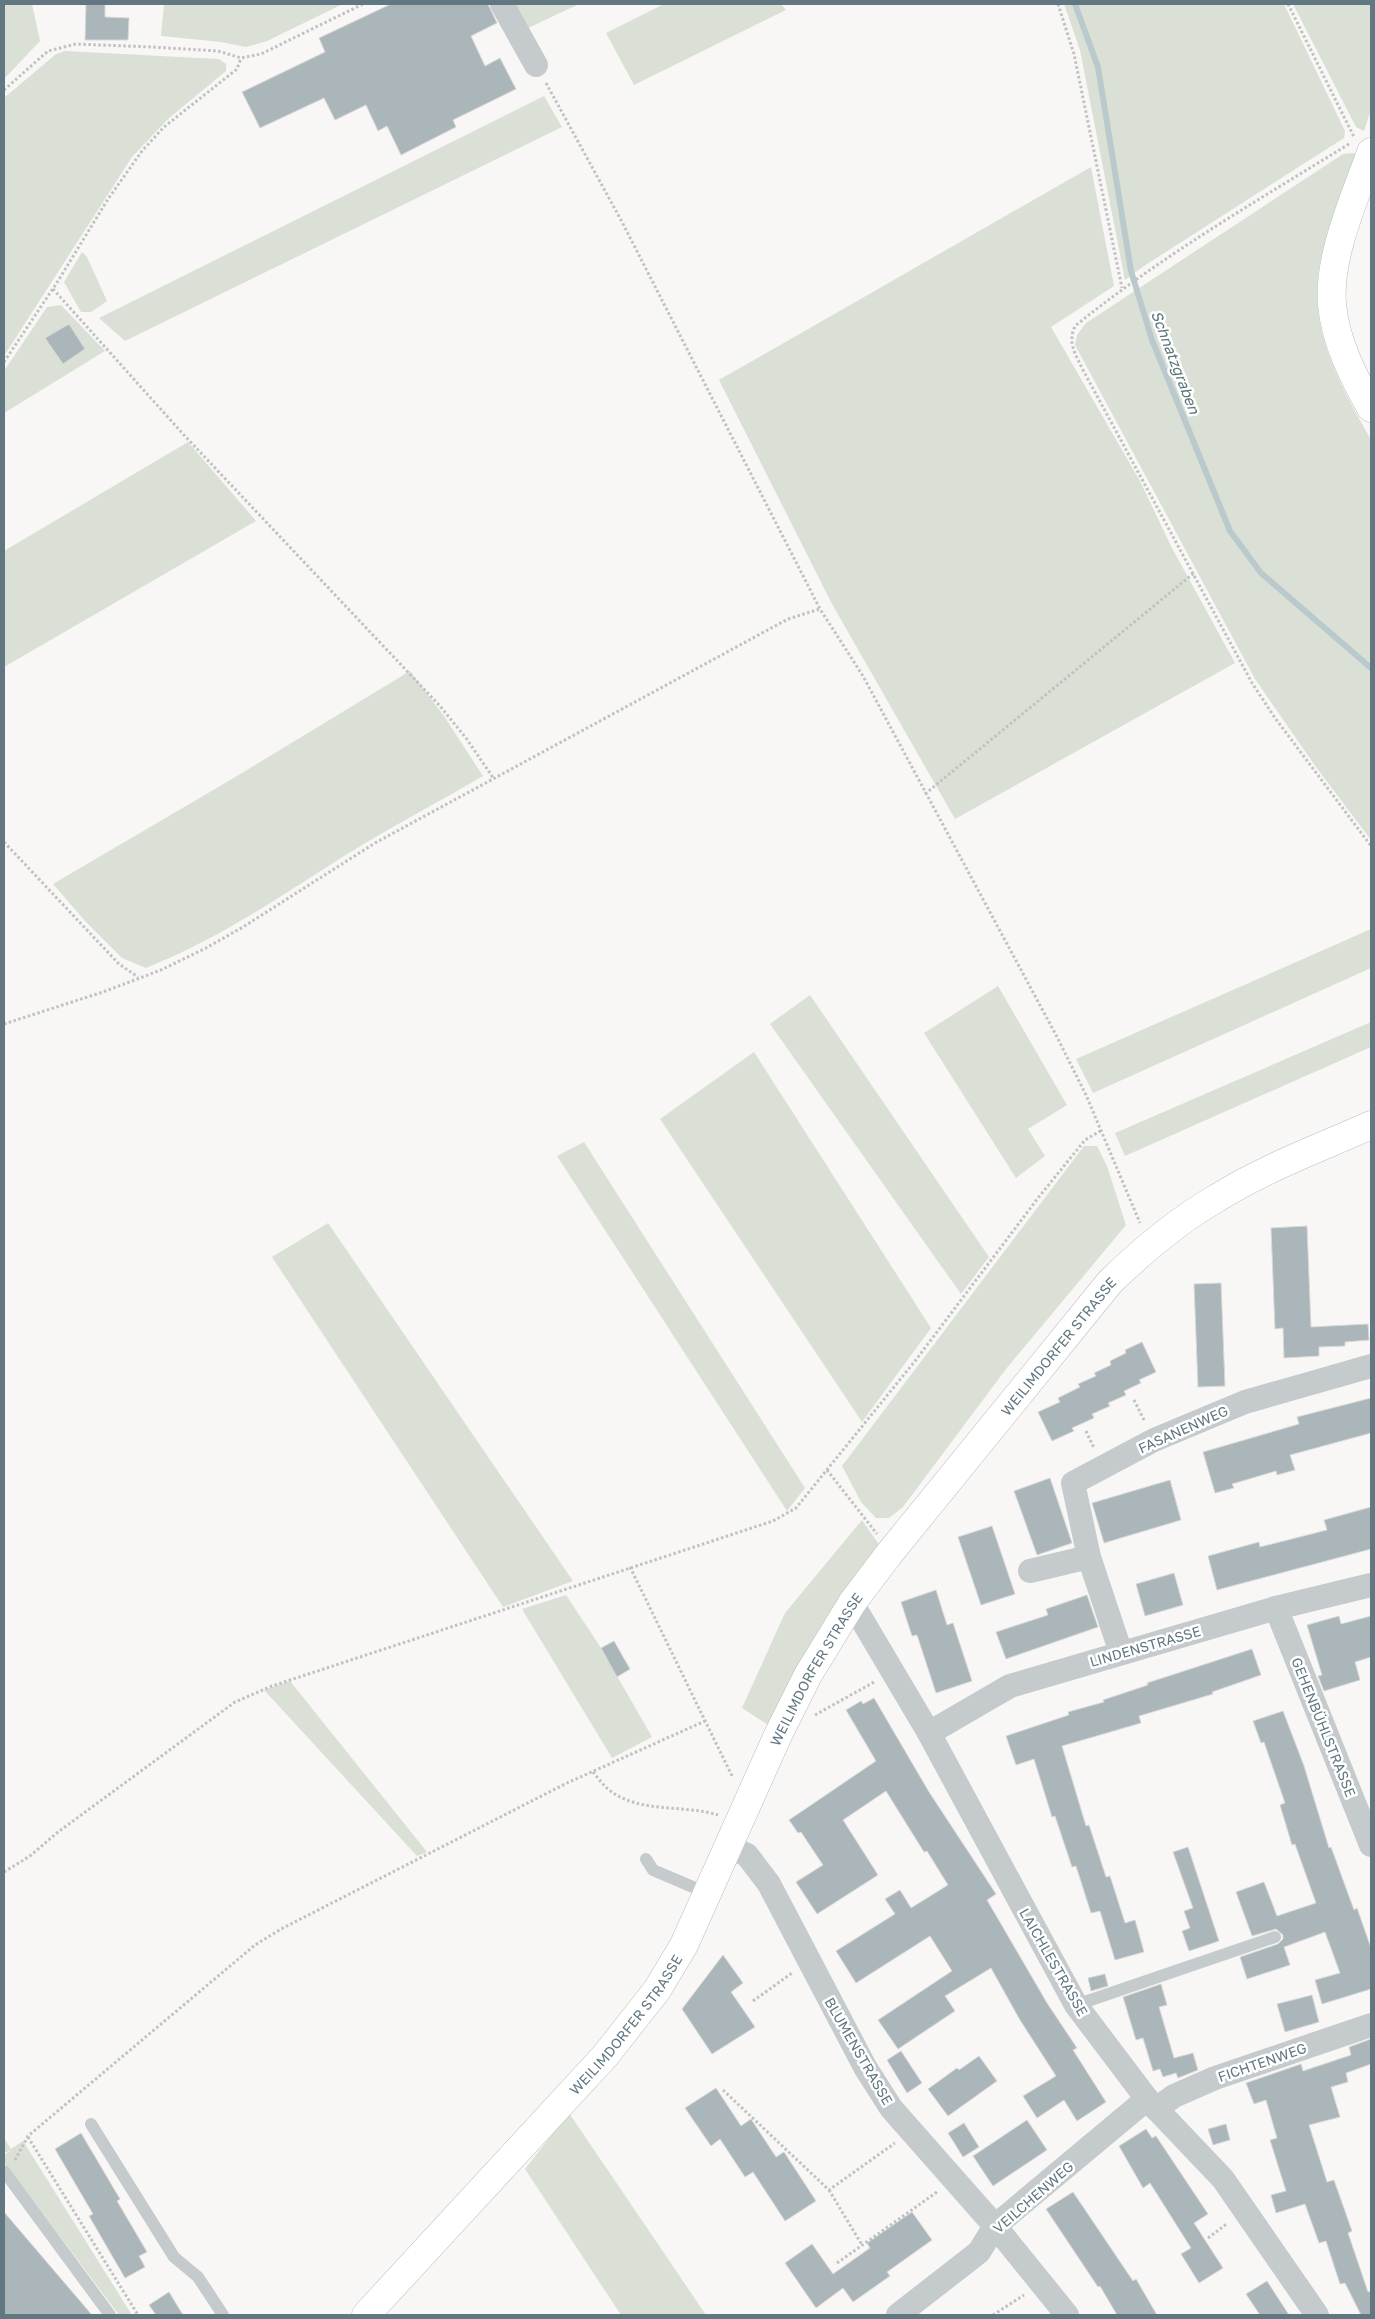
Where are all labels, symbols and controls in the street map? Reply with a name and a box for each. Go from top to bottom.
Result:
water label: Schnatzgraben [1147,308,1204,417]
street label: WEILIMDORFER STRASSE [997,1273,1119,1418]
street label: FASANENWEG [1135,1402,1231,1456]
street label: WEILIMDORFER STRASSE [766,1589,866,1748]
street label: LINDENSTRASSE [1088,1622,1202,1670]
street label: GEHENBÜHLSTRASSE [1288,1655,1360,1799]
street label: LAICHLESTRASSE [1016,1905,1092,2019]
street label: WEILIMDORFER STRASSE [565,1951,685,2098]
street label: BLUMENSTRASSE [821,1994,897,2108]
street label: FICHTENWEG [1215,2039,1309,2085]
street label: VEILCHENWEG [989,2157,1077,2236]

